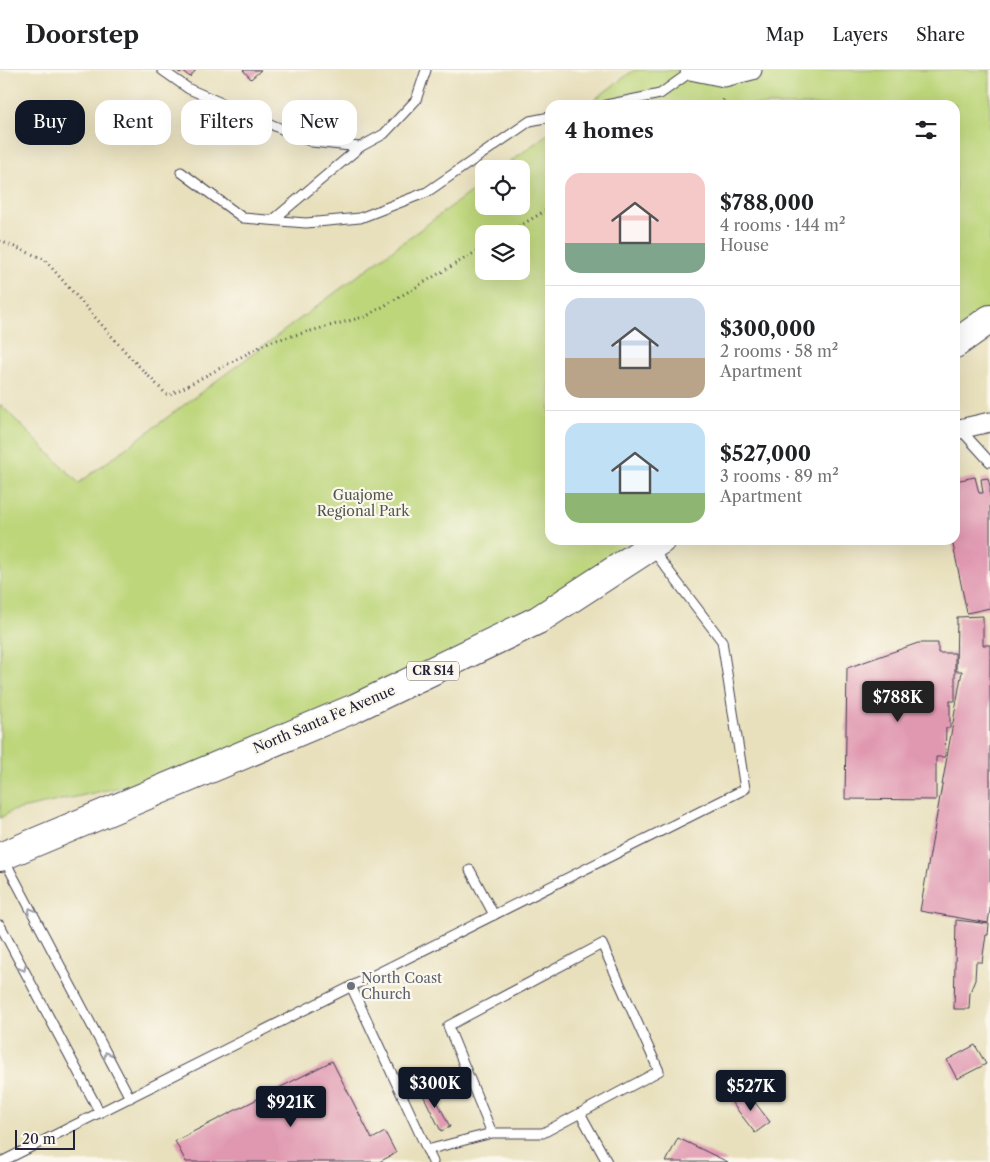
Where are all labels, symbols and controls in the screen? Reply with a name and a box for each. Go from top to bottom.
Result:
text: Doorstep [25,20,139,49]
text: Map [766,24,804,46]
text: Layers [832,24,888,46]
text: Share [916,24,965,46]
chip: Buy [15,100,85,145]
chip: Rent [95,100,171,145]
chip: Filters [181,100,272,145]
chip: New [282,100,357,145]
icon: filters [912,116,940,144]
text: 4 homes [565,118,654,143]
map controls [475,160,530,280]
button: locate [475,160,530,215]
text: $788,000 [720,190,814,215]
icon: home [605,193,665,253]
text: 4 rooms · 144 m² [720,215,845,235]
button: layers [475,225,530,280]
text: House [720,235,769,255]
text: $300,000 [720,316,816,341]
icon: home [605,318,665,378]
text: 2 rooms · 58 m² [720,341,838,361]
text: Apartment [720,361,802,381]
text: $527,000 [720,441,811,466]
icon: home [605,443,665,503]
text: 3 rooms · 89 m² [720,466,839,486]
park label: Guajome Regional Park [317,486,410,520]
text: Apartment [720,486,802,506]
road number: CR S14 [407,662,459,680]
pin: $788K [863,680,933,723]
street label: North Santa Fe Avenue [250,681,398,757]
text: $788K [873,687,923,707]
one-way arrow [27,907,37,916]
one-way arrow [17,963,27,972]
place label: North Coast Church [361,969,442,1003]
marker: North Coast Church [345,980,357,992]
one-way arrow [103,1051,113,1060]
pin: $300K [400,1066,470,1109]
pin: $527K [716,1070,786,1112]
text: $300K [409,1073,461,1093]
text: $527K [727,1076,775,1096]
pin: $921K [256,1086,326,1128]
text: $921K [267,1092,315,1112]
scale bar [15,1127,75,1150]
text: 20 m [22,1130,56,1148]

